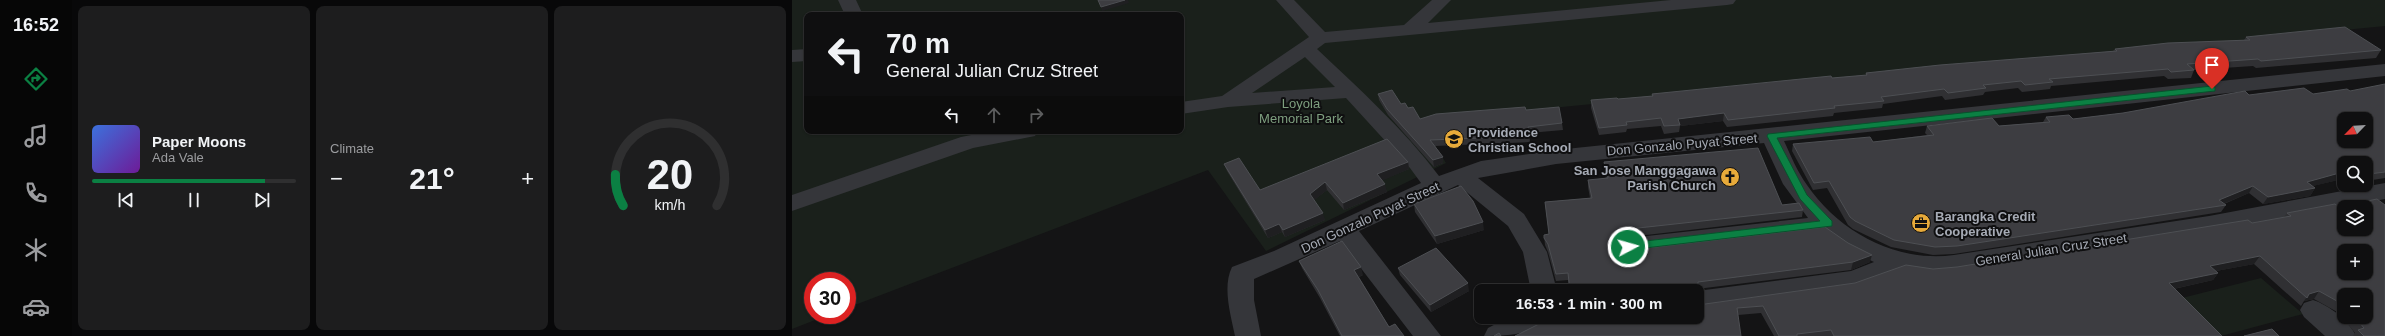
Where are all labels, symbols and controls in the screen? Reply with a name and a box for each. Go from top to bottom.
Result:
text: 16:52 [13,15,59,35]
icon: left [820,28,872,80]
text: 70 m [886,28,950,59]
pin [2195,48,2229,89]
icon: arrive [2201,54,2223,76]
text: General Julian Cruz Street [886,61,1098,81]
icon: directions [22,65,50,93]
park label: Loyola Memorial Park [1259,96,1343,126]
icon: left [941,104,963,126]
icon: ahead [983,104,1005,126]
icon: right [1025,104,1047,126]
north arrow [2337,112,2373,148]
map controls [2337,112,2373,324]
icon: music [22,122,50,150]
place label: Providence Christian School [1468,125,1571,155]
school or university icon: Providence Christian School [1443,128,1465,150]
street label: Don Gonzalo Puyat Street [1606,130,1758,159]
text: Paper Moons [152,133,246,150]
text: Climate [330,141,374,156]
text: Ada Vale [152,150,204,165]
text: 20 [647,151,693,198]
button: search [2337,156,2373,192]
text: 21° [409,162,455,195]
place label: San Jose Manggagawa Parish Church [1574,163,1717,193]
text: − [330,166,343,191]
text: + [521,166,534,191]
church icon: San Jose Manggagawa Parish Church [1719,166,1741,188]
icon: phone [22,179,50,207]
street label: Don Gonzalo Puyat Street [1299,179,1442,256]
icon: previous [115,189,137,211]
icon: pause [183,189,205,211]
icon: next [251,189,273,211]
text: km/h [655,197,686,213]
button: layers [2337,200,2373,236]
place label: Barangka Credit Cooperative [1935,209,2036,239]
office icon: Barangka Credit Cooperative [1910,212,1932,234]
position arrow [1607,226,1649,268]
street label: General Julian Cruz Street [1974,230,2128,269]
icon: climate [22,236,50,264]
button: + [2337,244,2373,280]
speed limit sign: 30 [804,272,856,324]
button: − [2337,288,2373,324]
icon: car [22,293,50,321]
text: 16:53 · 1 min · 300 m [1516,295,1662,312]

